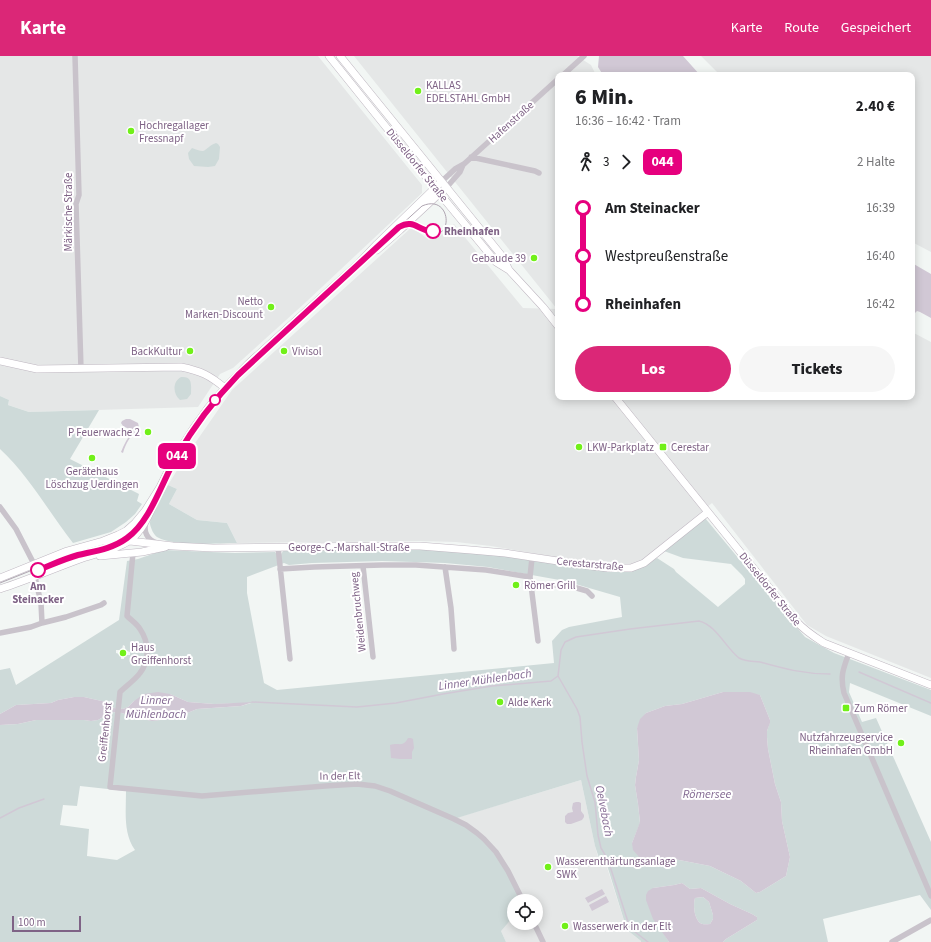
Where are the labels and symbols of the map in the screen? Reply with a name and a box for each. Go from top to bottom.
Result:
place label: KALLAS EDELSTAHL GmbH [426,78,510,106]
marker: KALLAS EDELSTAHL GmbH [413,86,423,96]
street label: Hafenstraße [485,97,537,146]
place label: Hochregallager Fressnapf [139,118,209,146]
street label: Düsseldorfer Straße [383,125,452,205]
marker: Hochregallager Fressnapf [126,126,136,136]
street label: Märkische Straße [61,172,76,252]
marker: Rheinhafen [425,223,441,239]
place label: Rheinhafen [444,224,500,239]
place label: Gebaude 39 [472,251,526,266]
marker: Gebaude 39 [529,253,539,263]
place label: Netto Marken-Discount [185,294,263,322]
marker: Netto Marken-Discount [266,302,276,312]
place label: BackKultur [131,344,182,359]
place label: Vivisol [292,344,322,359]
marker: BackKultur [185,346,195,356]
marker: Vivisol [279,346,289,356]
unlabelled marker [209,394,221,406]
place label: P Feuerwache 2 [68,425,140,440]
marker: P Feuerwache 2 [143,427,153,437]
place label: LKW-Parkplatz [587,440,654,455]
place label: Cerestar [671,440,709,455]
marker: LKW-Parkplatz [574,442,584,452]
marker: Cerestar [658,442,668,452]
line badge: 044 [154,443,200,469]
marker: Gerätehaus Löschzug Uerdingen [87,453,97,463]
place label: Gerätehaus Löschzug Uerdingen [45,464,139,492]
street label: George-C.-Marshall-Straße [288,540,410,555]
street label: Düsseldorfer Straße [736,549,805,629]
street label: Cerestarstraße [556,554,625,574]
marker: Am Steinacker [30,562,46,578]
street label: Weidenbruchweg [346,571,370,653]
place label: Römer Grill [524,578,576,593]
place label: Am Steinacker [12,579,64,607]
marker: Römer Grill [511,580,521,590]
place label: Haus Greiffenhorst [131,640,191,668]
marker: Haus Greiffenhorst [118,648,128,658]
water label: Linner Mühlenbach [437,665,533,695]
water label: Linner Mühlenbach [126,692,186,723]
place label: Alde Kerk [508,695,552,710]
marker: Alde Kerk [495,697,505,707]
street label: Greiffenhorst [94,701,116,763]
place label: Zum Römer [854,701,908,716]
marker: Zum Römer [841,703,851,713]
place label: Nutzfahrzeugservice Rheinhafen GmbH [799,730,894,758]
marker: Nutzfahrzeugservice Rheinhafen GmbH [896,738,906,748]
street label: In der Elt [319,768,361,784]
water label: Oelvebach [591,784,617,838]
water label: Römersee [683,786,731,803]
place label: Wasserenthärtungsanlage SWK [556,854,676,882]
marker: Wasserenthärtungsanlage SWK [543,862,553,872]
scale bar [12,914,81,933]
place label: Wasserwerk in der Elt [573,919,672,934]
marker: Wasserwerk in der Elt [560,921,570,931]

